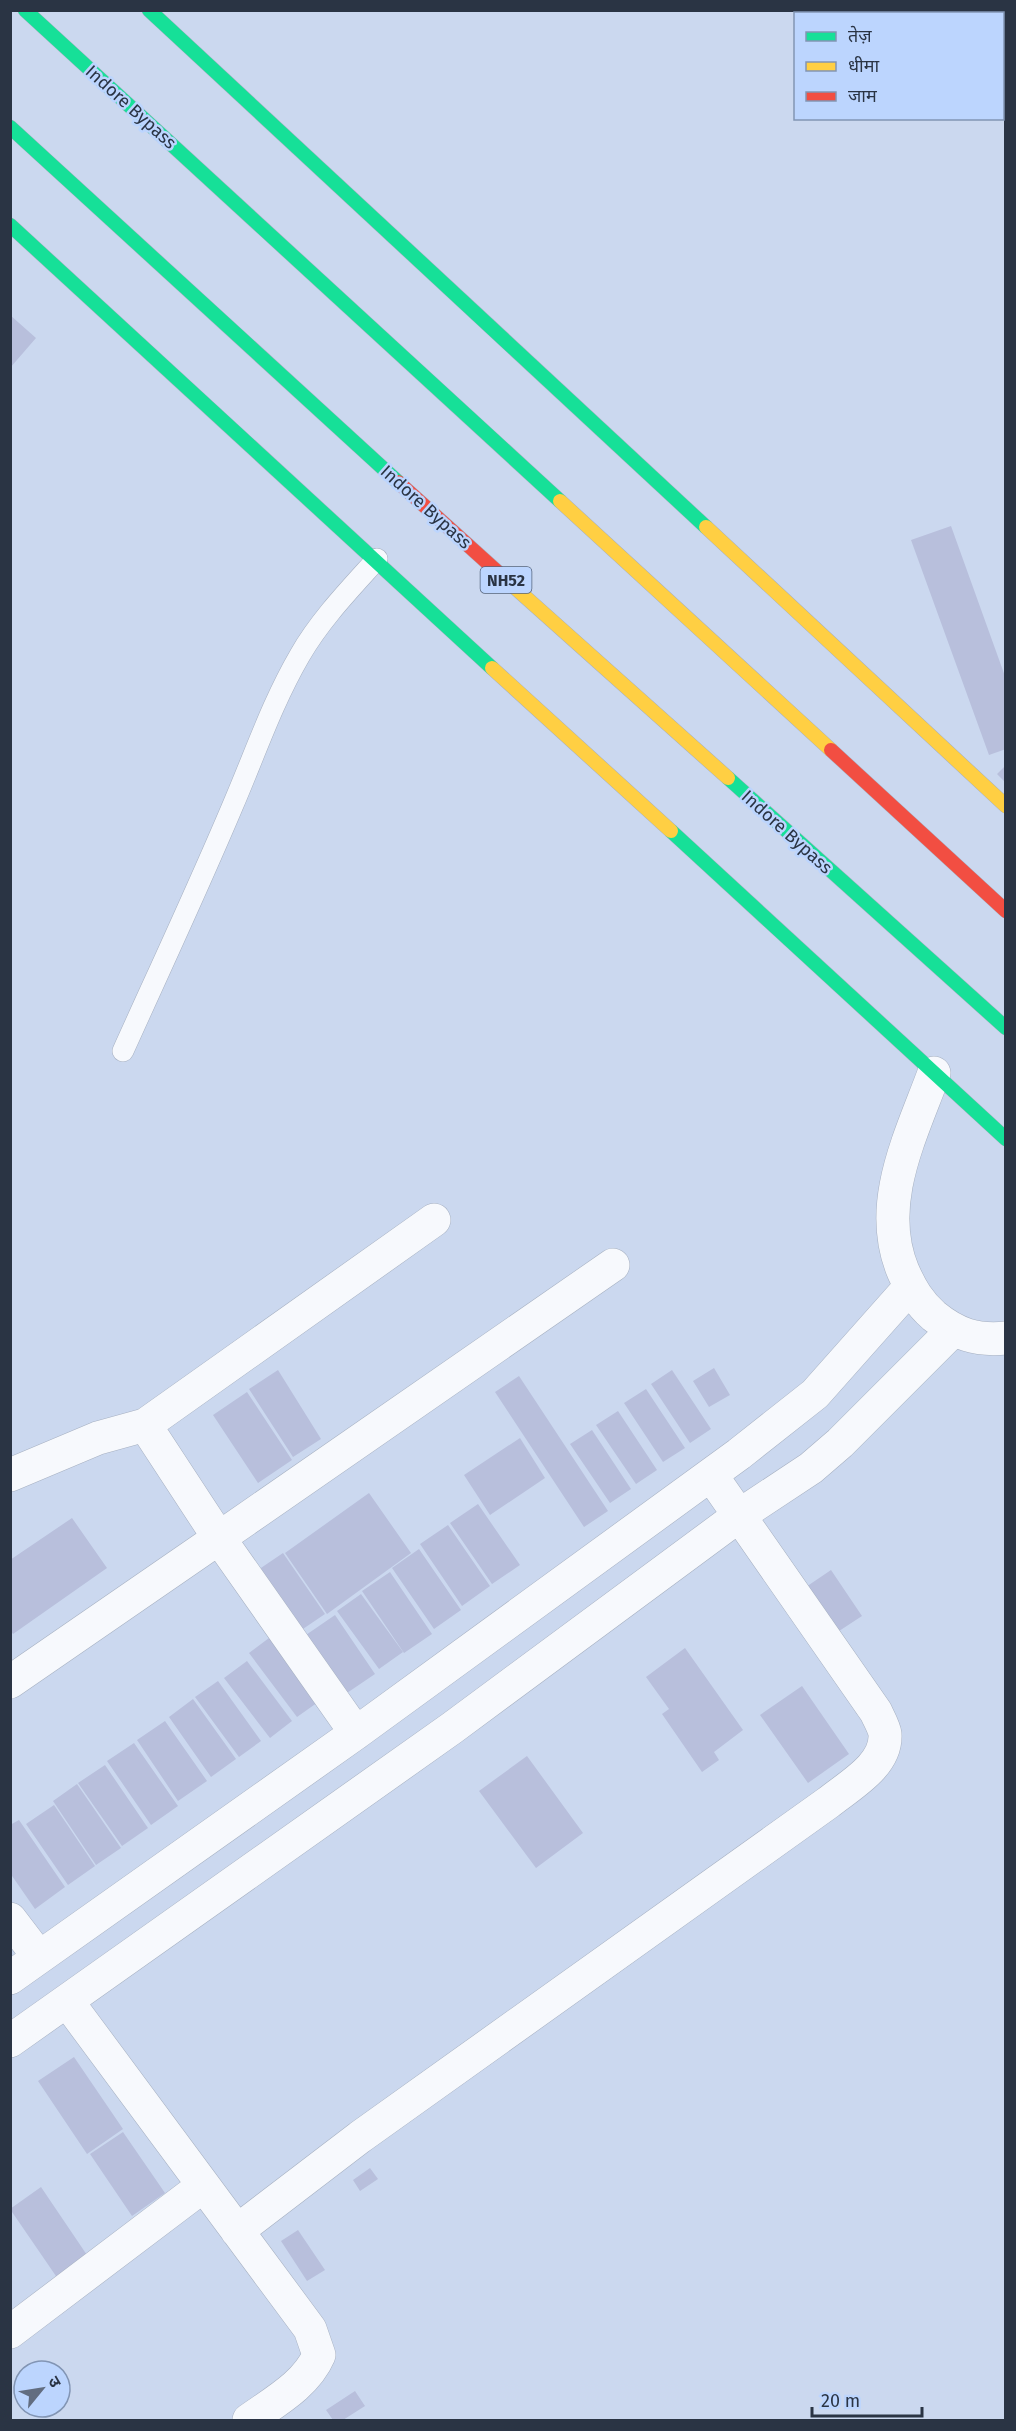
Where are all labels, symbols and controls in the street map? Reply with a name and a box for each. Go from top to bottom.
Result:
legend [794,12,1004,120]
text: तेज़ [848,25,872,47]
text: धीमा [848,55,879,77]
street label: Indore Bypass [81,60,181,154]
text: जाम [848,85,878,107]
street label: Indore Bypass [376,460,476,554]
road number: NH52 [480,567,532,593]
street label: Indore Bypass [737,785,837,879]
north arrow [12,2359,72,2419]
text: उ [44,2373,65,2391]
scale bar [812,2380,922,2418]
text: 20 m [821,2390,860,2412]

